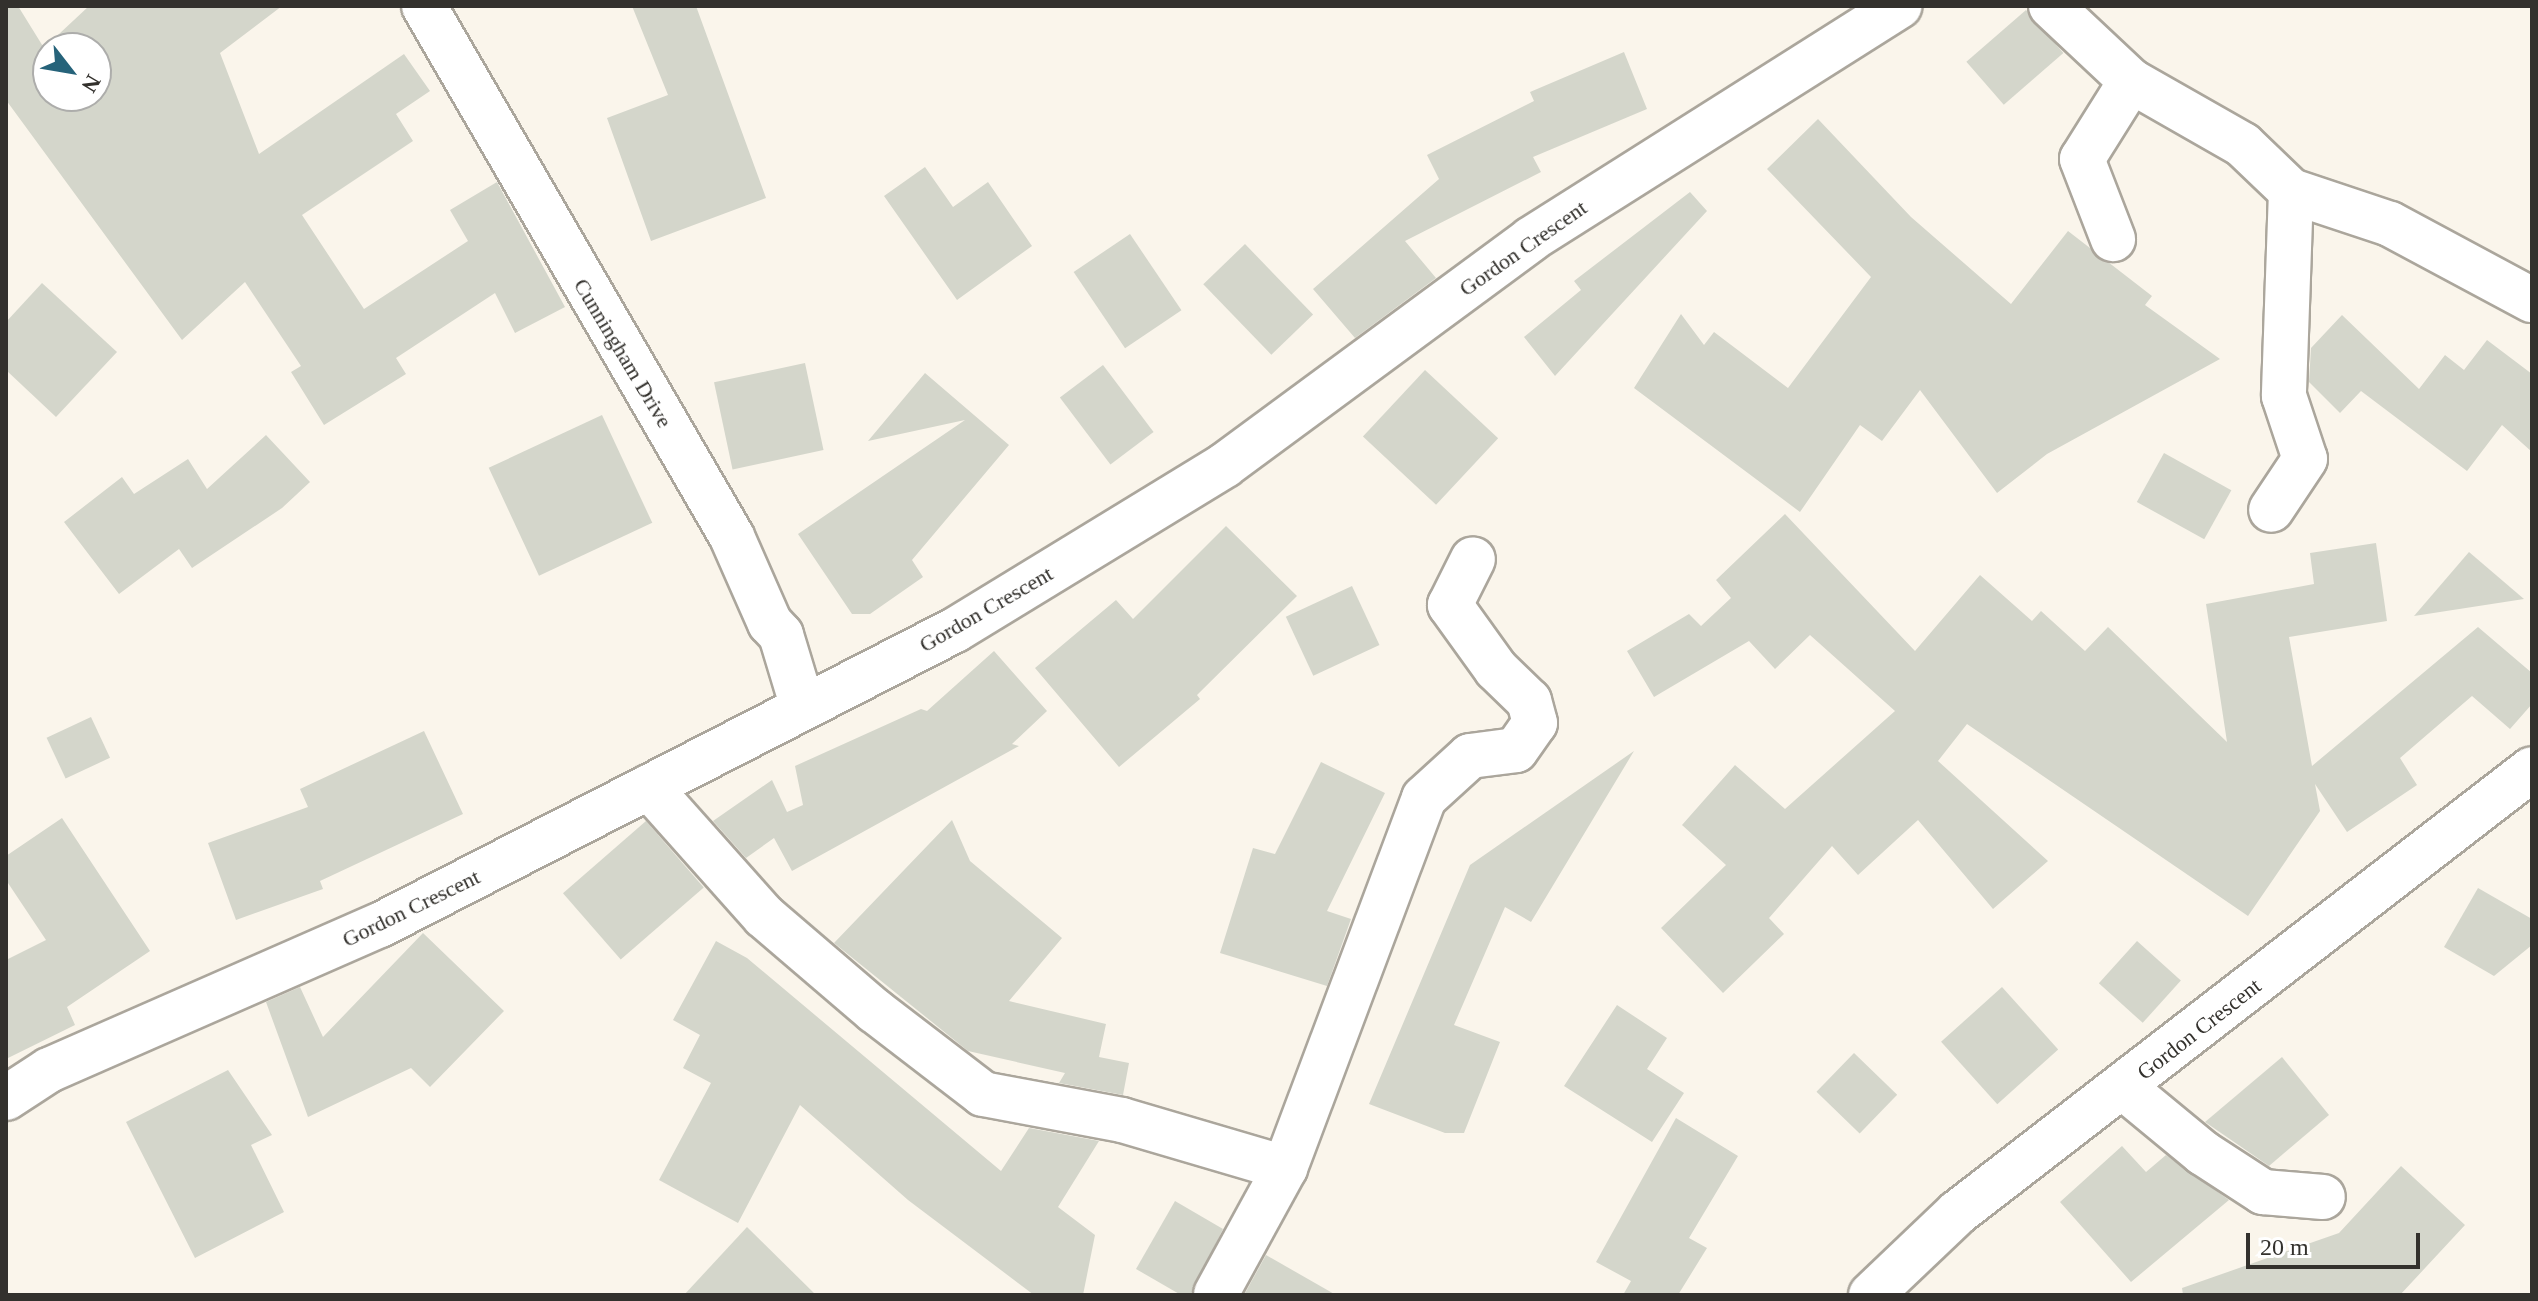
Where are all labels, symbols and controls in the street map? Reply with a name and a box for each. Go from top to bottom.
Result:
north arrow [32,32,112,112]
text: N [76,70,106,97]
street label: Gordon Crescent [1454,194,1592,302]
street label: Cunningham Drive [568,274,678,432]
street label: Gordon Crescent [915,560,1057,658]
street label: Gordon Crescent [338,863,484,953]
street label: Gordon Crescent [2132,973,2266,1085]
scale bar [2250,1217,2424,1267]
text: 20 m [2260,1234,2309,1260]

